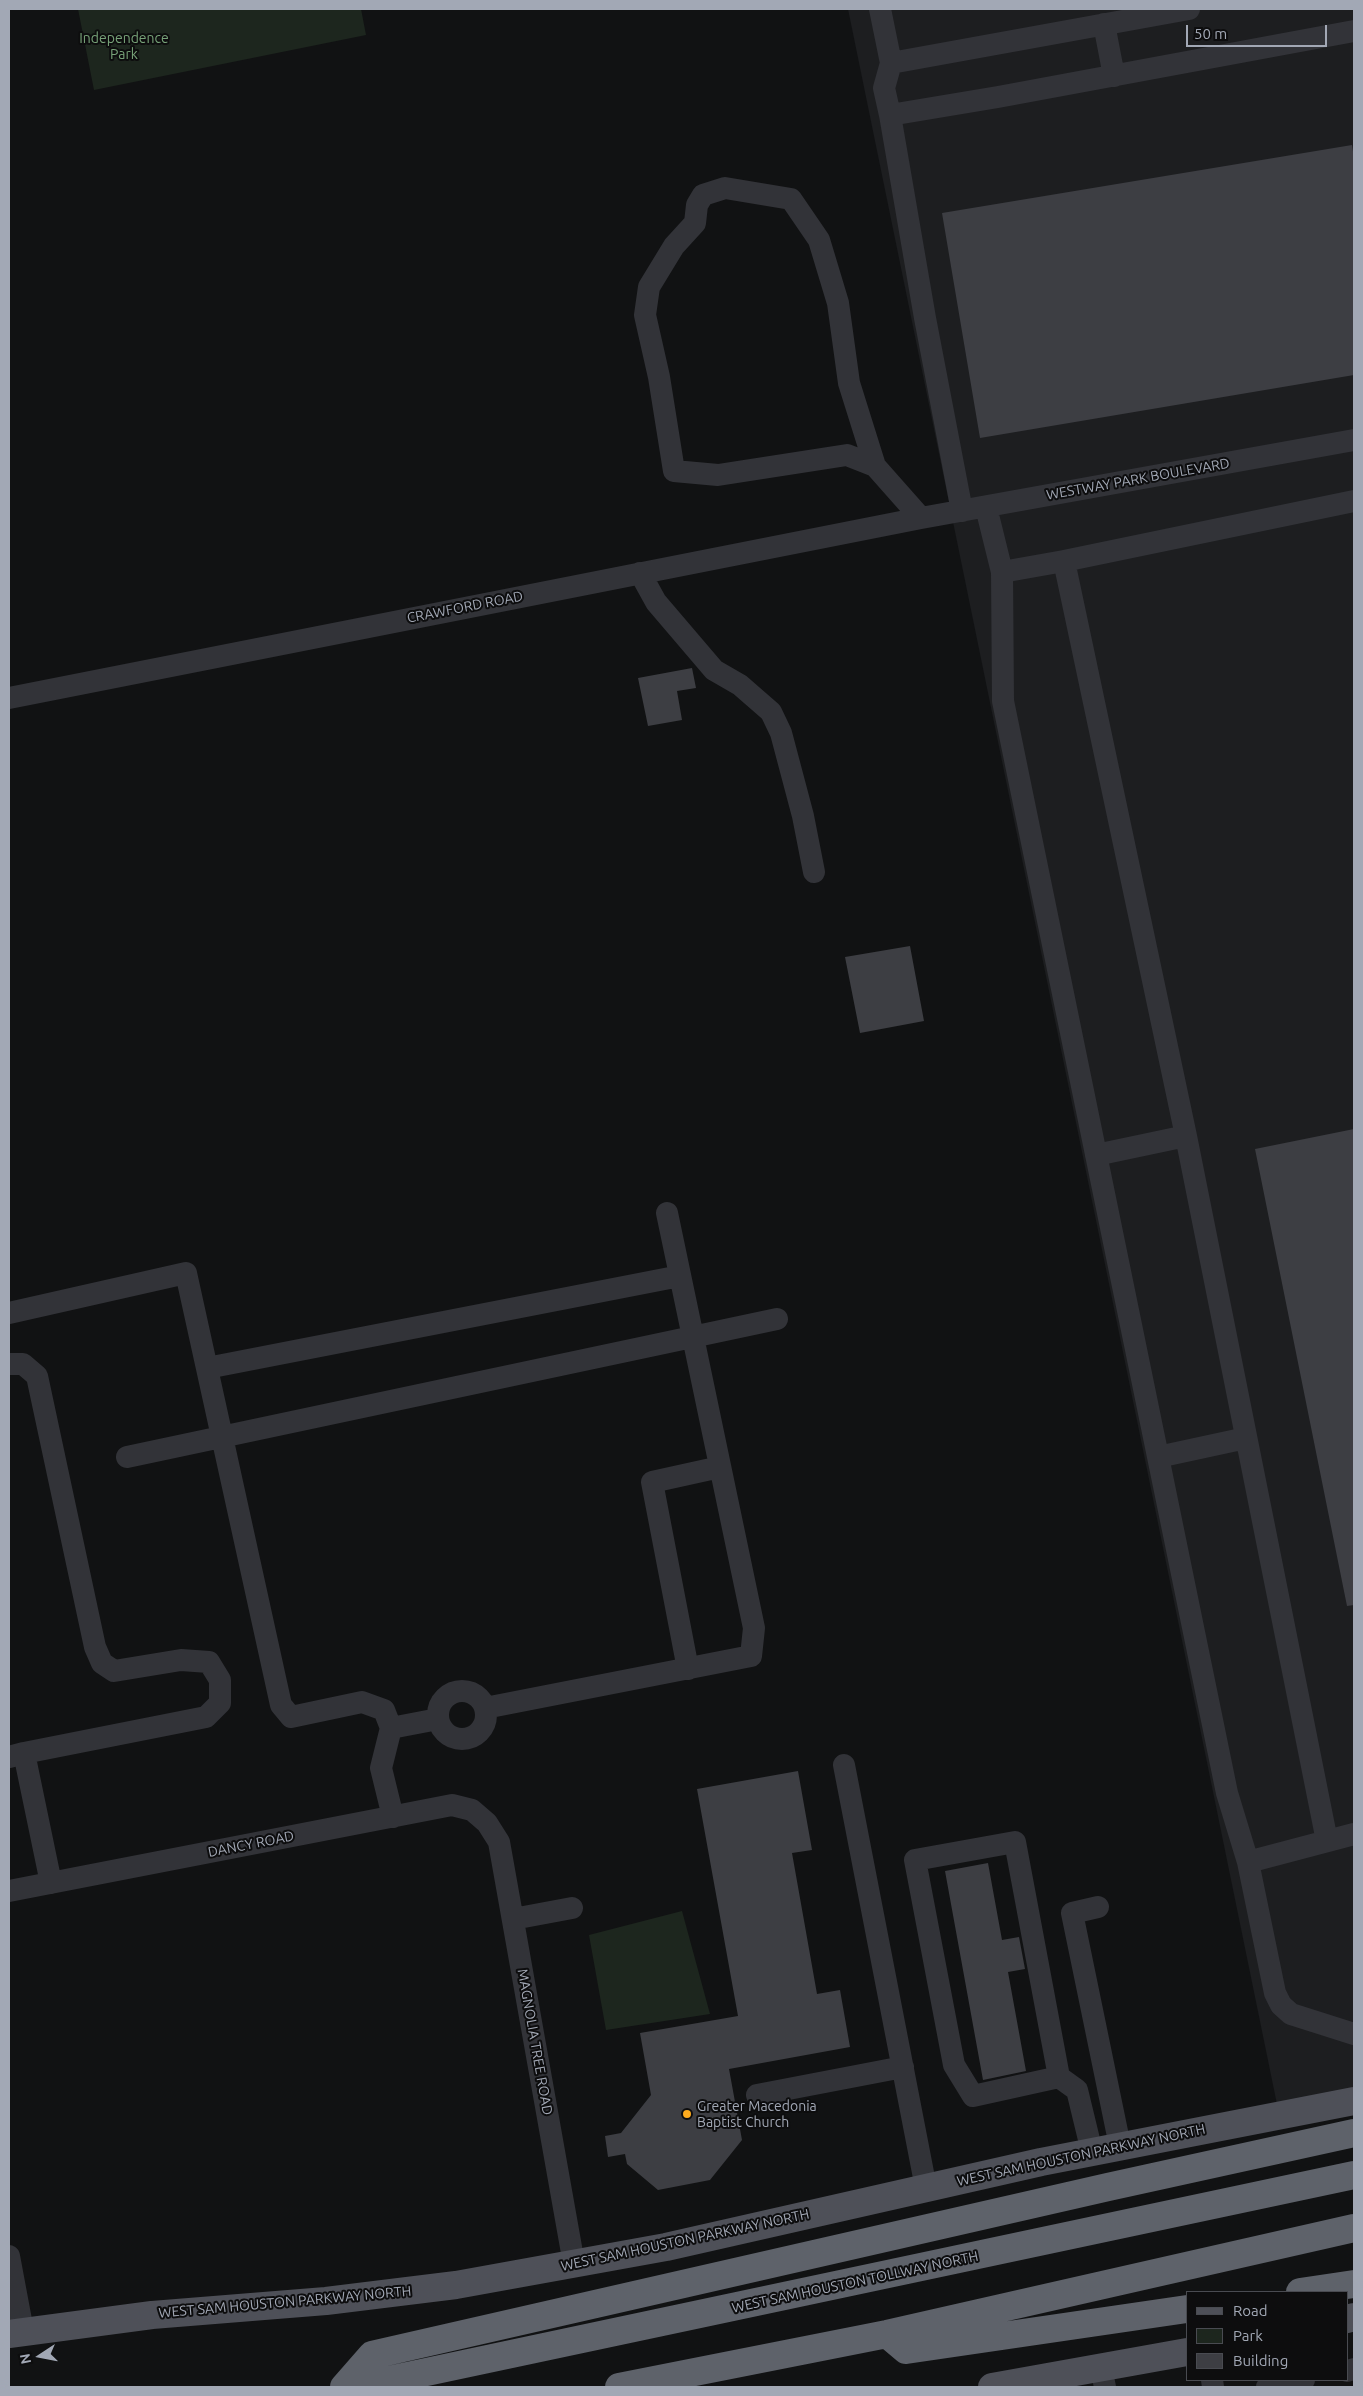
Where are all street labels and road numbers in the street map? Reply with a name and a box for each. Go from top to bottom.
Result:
street label: WESTWAY PARK BOULEVARD [1045,455,1231,503]
street label: CRAWFORD ROAD [405,587,525,627]
street label: DANCY ROAD [206,1827,296,1861]
street label: MAGNOLIA TREE ROAD [514,1968,556,2116]
street label: WEST SAM HOUSTON PARKWAY NORTH [955,2120,1207,2190]
street label: WEST SAM HOUSTON PARKWAY NORTH [559,2205,811,2275]
street label: WEST SAM HOUSTON TOLLWAY NORTH [730,2248,980,2316]
street label: WEST SAM HOUSTON PARKWAY NORTH [158,2283,412,2321]

